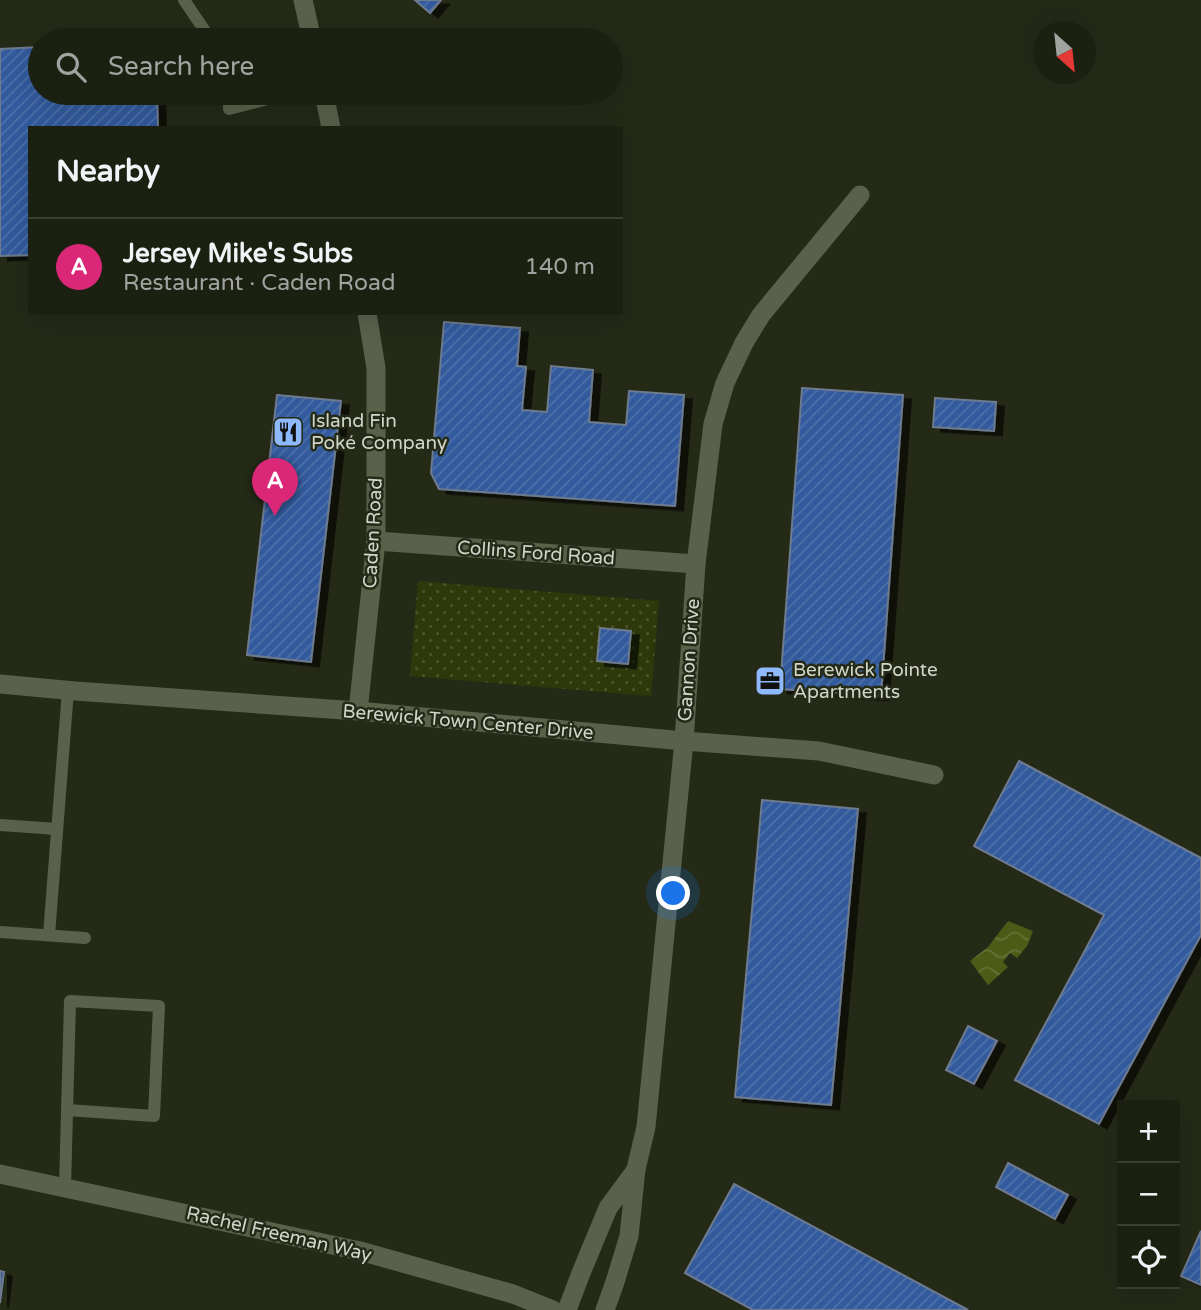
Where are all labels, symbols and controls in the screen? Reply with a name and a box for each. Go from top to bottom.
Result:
north arrow [1033,21,1096,84]
search box [28,28,623,105]
icon: search [52,48,90,86]
text: Search here [108,51,254,82]
text: Nearby [56,153,160,190]
text: Jersey Mike's Subs [123,238,353,269]
text: A [70,253,88,281]
text: 140 m [525,253,595,281]
text: Restaurant · Caden Road [123,269,395,297]
place label: Island Fin Poké Company [311,410,447,454]
restaurant icon: Island Fin Poké Company [271,415,305,449]
pin: A [252,458,298,516]
street label: Caden Road [359,477,387,589]
street label: Collins Ford Road [456,537,616,569]
street label: Gannon Drive [674,598,704,722]
place label: Berewick Pointe Apartments [793,659,938,703]
office icon: Berewick Pointe Apartments [753,664,787,698]
street label: Berewick Town Center Drive [342,700,594,744]
your location [656,876,690,910]
map controls [1117,1100,1180,1289]
button: + [1117,1100,1180,1163]
button: − [1117,1163,1180,1226]
street label: Rachel Freeman Way [184,1202,374,1266]
button: locate [1117,1226,1180,1289]

